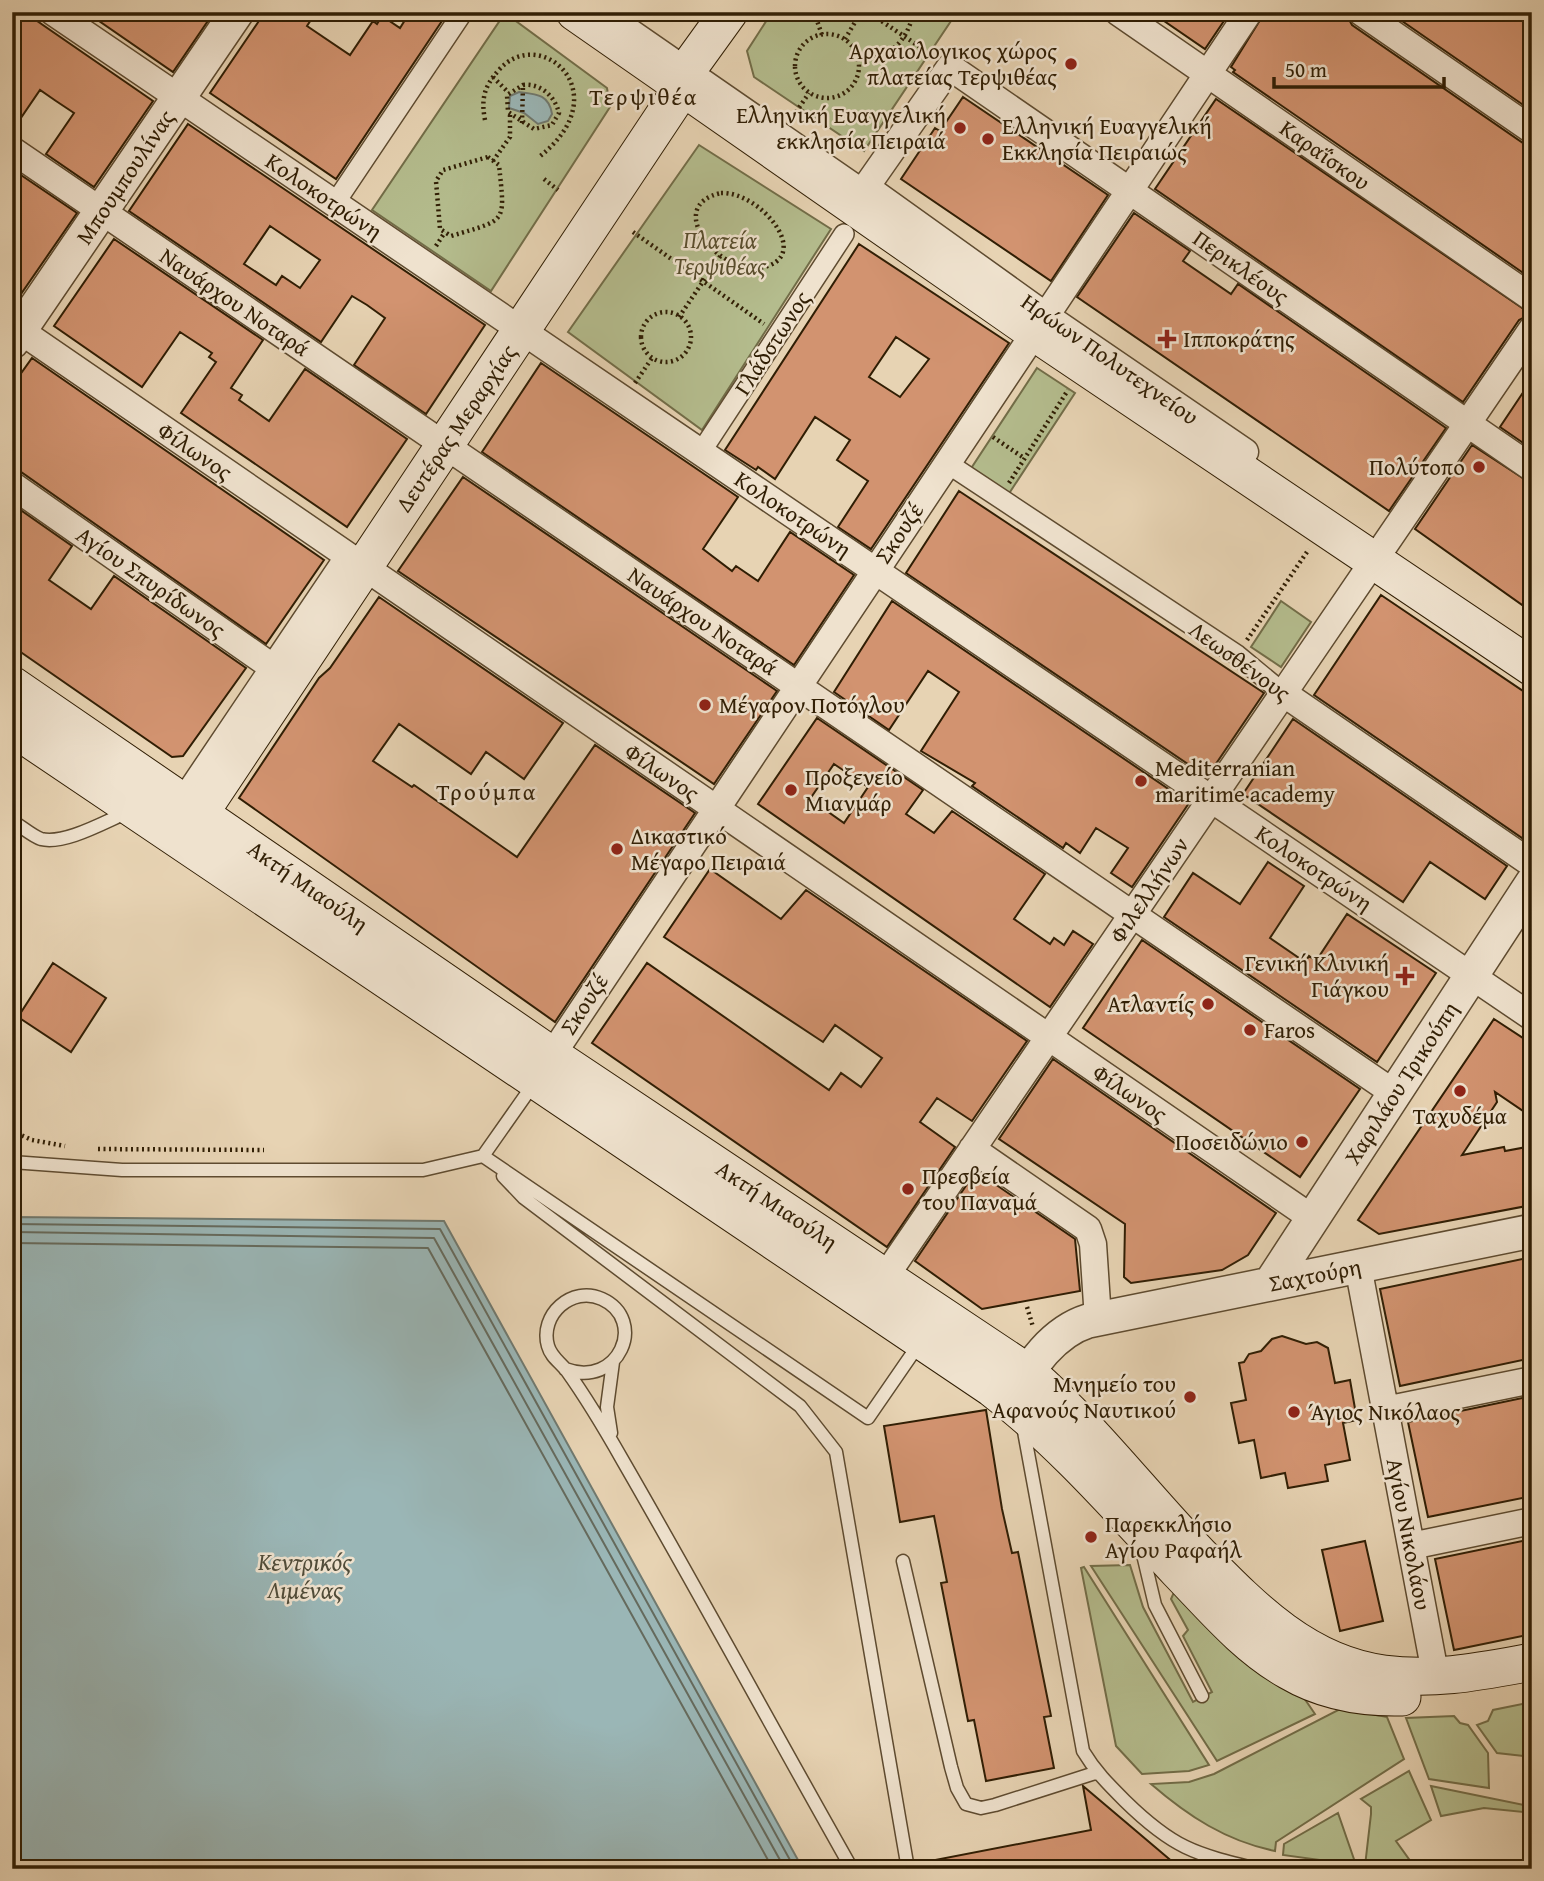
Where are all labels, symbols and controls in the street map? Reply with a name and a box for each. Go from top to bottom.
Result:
place label: Αρχαιολογικος χώρος πλατείας Τερψιθέας [849,34,1057,93]
scale bar [1274,46,1444,90]
text: 50 m [1285,54,1327,85]
marker: Αρχαιολογικος χώρος πλατείας Τερψιθέας [1063,56,1079,72]
district label: Τερψιθέα [589,79,699,114]
place label: Ελληνική Ευαγγελική εκκλησία Πειραιά [736,98,946,157]
street label: Μπουμπουλίνας [67,103,182,251]
place label: Ελληνική Ευαγγελική Εκκλησία Πειραιώς [1002,109,1212,168]
street label: Καραΐσκου [1273,111,1377,198]
marker: Ελληνική Ευαγγελική εκκλησία Πειραιά [952,120,968,136]
marker: Ελληνική Ευαγγελική Εκκλησία Πειραιώς [980,131,996,147]
street label: Κολοκοτρώνη [259,144,389,247]
street label: Περικλέους [1187,221,1296,312]
park label: Πλατεία Τερψιθέας [674,223,767,282]
street label: Ναυάρχου Νοταρά [154,239,317,364]
street label: Γλάδστωνος [725,284,818,401]
street label: Ηρώων Πολυτεχνείου [1015,285,1206,432]
place label: Ιπποκράτης [1183,322,1295,355]
marker: Ιπποκράτης [1157,329,1177,349]
street label: Δευτέρας Μεραρχίας [387,337,524,518]
street label: Φίλωνος [151,413,240,488]
place label: Πολύτοπο [1369,450,1465,483]
marker: Πολύτοπο [1471,459,1487,475]
street label: Κολοκοτρώνη [728,462,858,565]
street label: Σκουζέ [866,496,931,570]
street label: Αγίου Σπυρίδωνος [70,518,233,646]
street label: Ναυάρχου Νοταρά [622,558,785,683]
street label: Λεωσθένους [1183,612,1298,709]
place label: Μέγαρον Ποτόγλου [719,688,905,721]
marker: Μέγαρον Ποτόγλου [697,697,713,713]
street label: Φίλωνος [618,734,707,809]
place label: Mediterranian maritime academy [1155,751,1336,810]
place label: Προξενείο Μιανμάρ [805,760,903,819]
marker: Mediterranian maritime academy [1133,773,1149,789]
district label: Τρούμπα [436,774,538,809]
marker: Προξενείο Μιανμάρ [783,782,799,798]
street label: Κολοκοτρώνη [1249,816,1379,919]
place label: Δικαστικό Μέγαρο Πειραιά [631,819,786,878]
street label: Φιλελλήνων [1101,830,1196,950]
street label: Ακτή Μιαούλη [241,832,375,939]
marker: Δικαστικό Μέγαρο Πειραιά [609,841,625,857]
place label: Γενική Κλινική Γιάγκου [1245,946,1389,1005]
marker: Γενική Κλινική Γιάγκου [1395,966,1415,986]
street label: Σκουζέ [551,967,616,1041]
place label: Ατλαντίς [1107,987,1194,1020]
street label: Χαριλάου Τρικούπη [1335,995,1466,1171]
marker: Ατλαντίς [1200,996,1216,1012]
place label: Faros [1264,1013,1315,1046]
marker: Faros [1242,1022,1258,1038]
street label: Φίλωνος [1086,1055,1175,1130]
marker: Ταχυδέμα [1452,1083,1468,1099]
place label: Ταχυδέμα [1413,1099,1507,1132]
place label: Ποσειδώνιο [1175,1125,1288,1158]
marker: Ποσειδώνιο [1294,1134,1310,1150]
street label: Ακτή Μιαούλη [710,1152,845,1258]
place label: Πρεσβεία του Παναμά [922,1159,1037,1218]
marker: Πρεσβεία του Παναμά [900,1181,916,1197]
street label: Σαχτούρη [1266,1249,1364,1300]
place label: Μνημείο του Αφανούς Ναυτικού [992,1367,1176,1426]
marker: Μνημείο του Αφανούς Ναυτικού [1182,1389,1198,1405]
place label: Άγιος Νικόλαος [1308,1395,1461,1428]
marker: Άγιος Νικόλαος [1286,1404,1302,1420]
street label: Αγίου Νικολάου [1379,1455,1440,1613]
place label: Παρεκκλήσιο Αγίου Ραφαήλ [1105,1507,1242,1566]
marker: Παρεκκλήσιο Αγίου Ραφαήλ [1083,1529,1099,1545]
water label: Κεντρικός Λιμένας [257,1544,352,1607]

